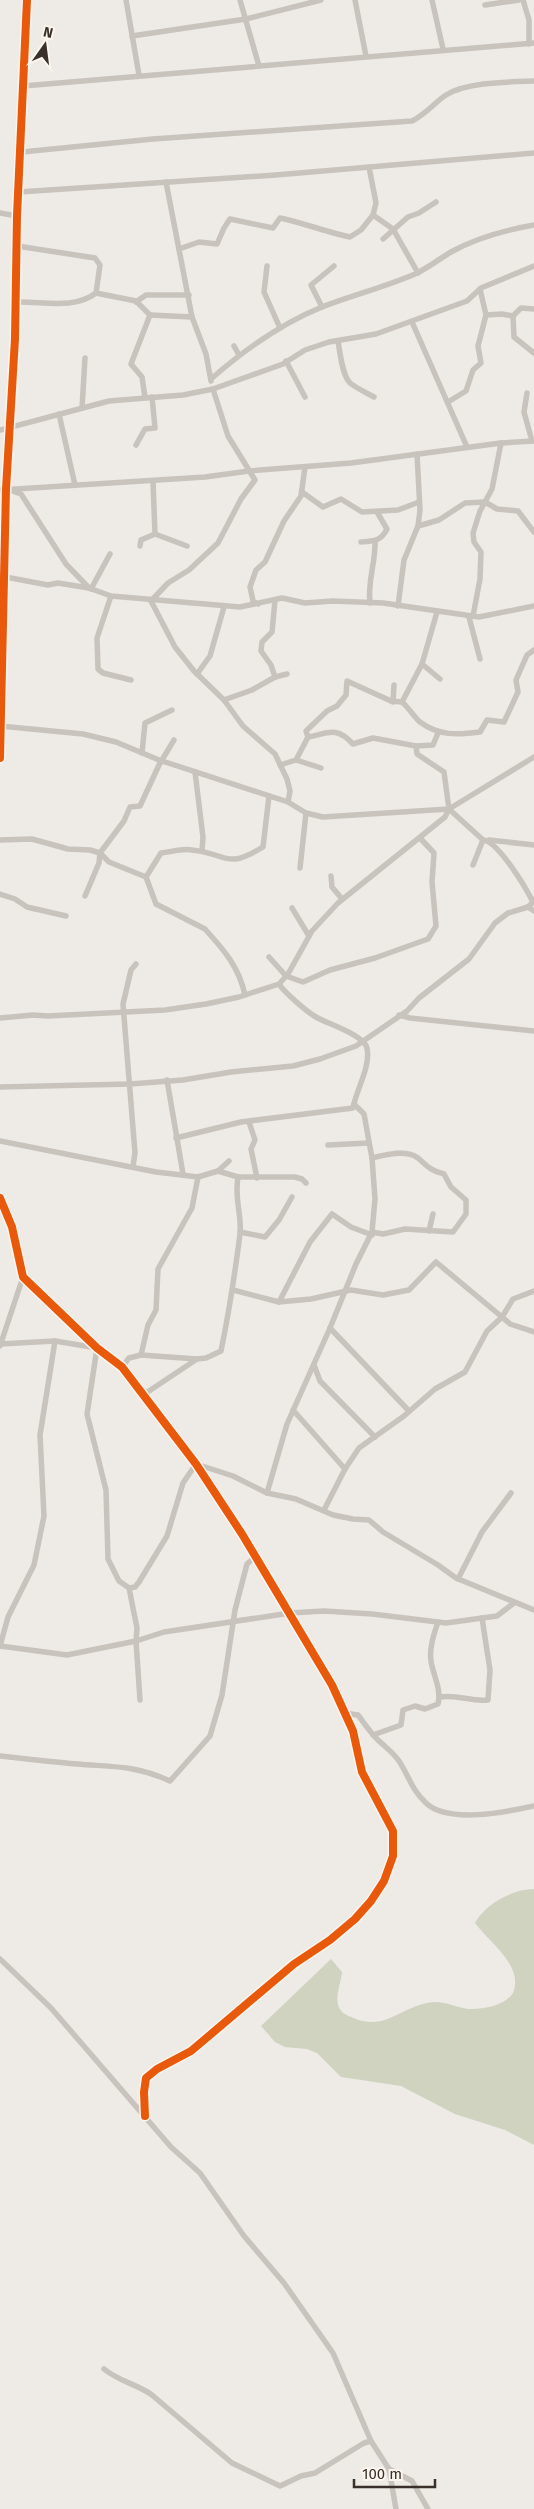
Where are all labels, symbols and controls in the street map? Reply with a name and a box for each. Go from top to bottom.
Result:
north arrow [20,20,70,70]
text: N [41,23,55,42]
scale bar [354,2456,435,2488]
text: 100 m [362,2465,402,2483]

